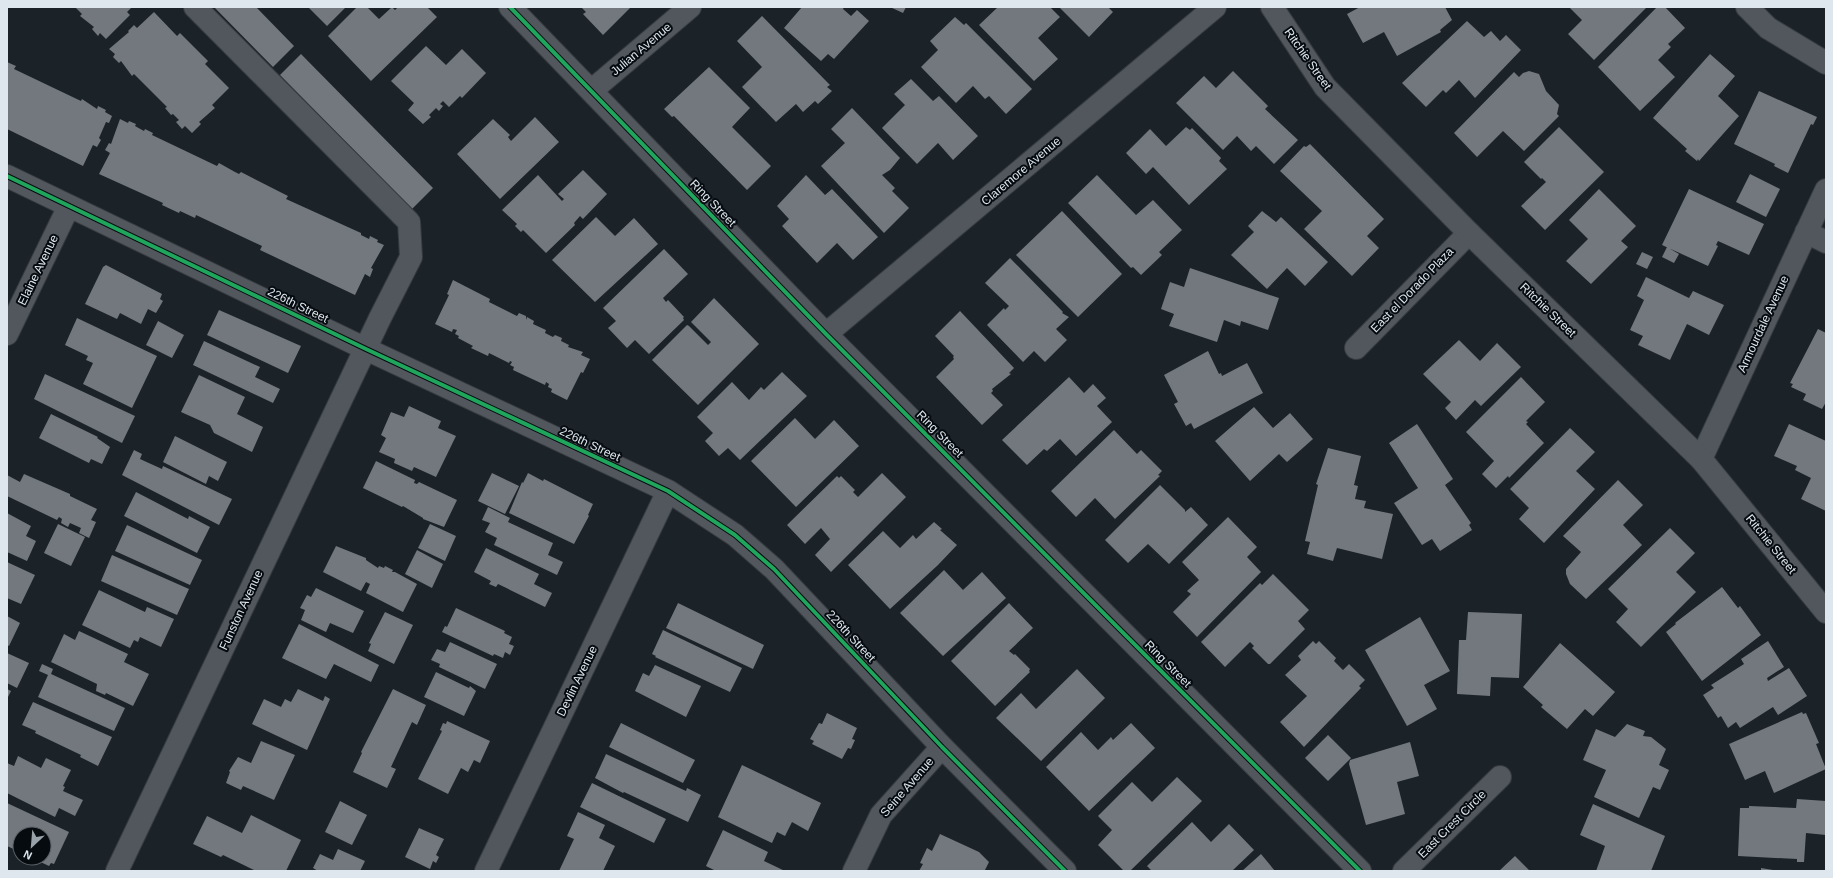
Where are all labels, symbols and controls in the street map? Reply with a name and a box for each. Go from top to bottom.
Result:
street label: Julian Avenue [608,19,674,78]
street label: Ritchie Street [1282,25,1335,93]
street label: Claremore Avenue [979,134,1064,208]
street label: Ring Street [687,177,739,230]
street label: Elaine Avenue [15,232,61,307]
street label: East el Dorado Plaza [1368,244,1456,335]
street label: Armourdale Avenue [1734,273,1792,375]
street label: Ritchie Street [1517,280,1579,341]
street label: 226th Street [266,284,331,326]
street label: Ring Street [914,408,967,461]
street label: 226th Street [557,424,623,464]
street label: Ritchie Street [1743,512,1800,577]
street label: Funston Avenue [216,568,266,652]
street label: 226th Street [824,607,879,665]
street label: Ring Street [1142,638,1195,691]
street label: Devlin Avenue [554,643,600,718]
street label: Seine Avenue [877,754,937,819]
street label: East Crest Circle [1415,787,1489,861]
north arrow [12,826,52,866]
text: N [21,848,34,862]

